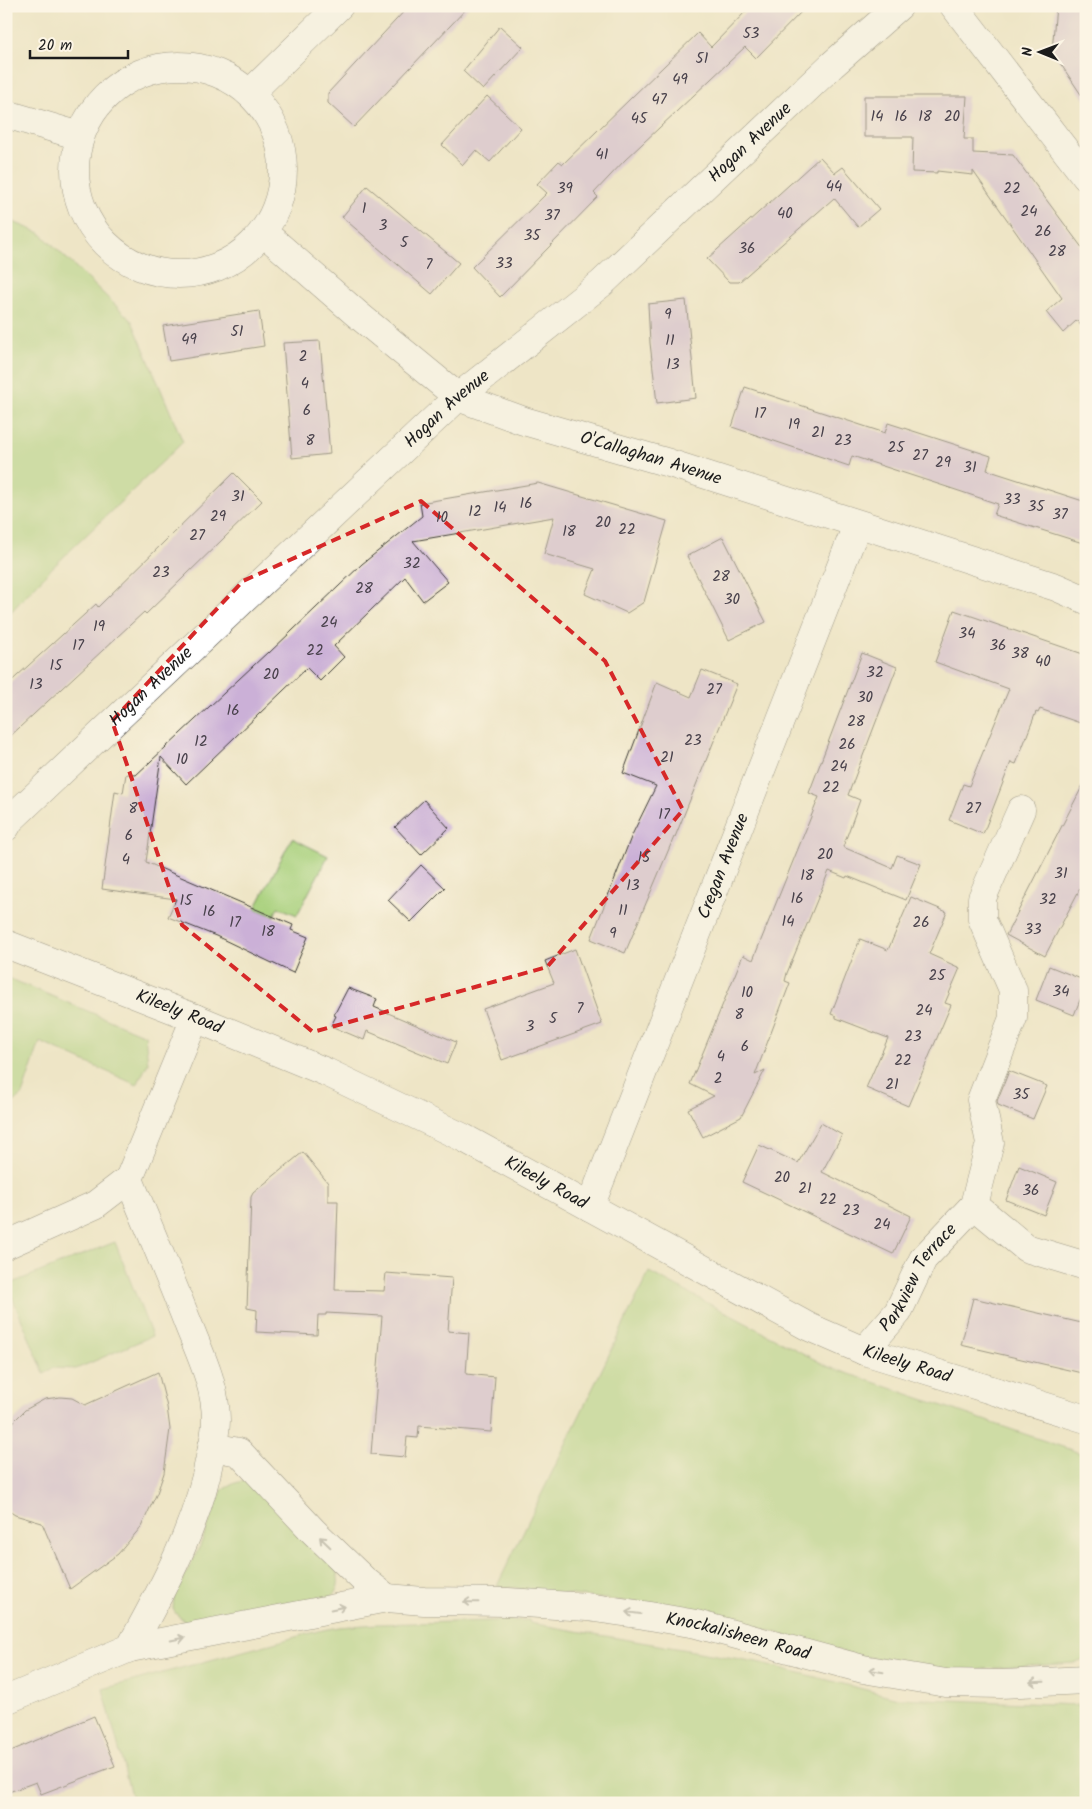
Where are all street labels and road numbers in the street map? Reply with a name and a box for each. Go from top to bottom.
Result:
street label: Hogan Avenue [701,95,799,190]
street label: Hogan Avenue [397,362,496,455]
street label: O'Callaghan Avenue [577,423,726,494]
street label: Hogan Avenue [102,640,200,734]
street label: Cregan Avenue [690,809,757,924]
street label: Kileely Road [131,982,228,1043]
street label: Kileely Road [499,1148,594,1218]
street label: Parkview Terrace [872,1216,964,1339]
street label: Kileely Road [859,1337,956,1392]
street label: Knockalisheen Road [663,1604,815,1669]

